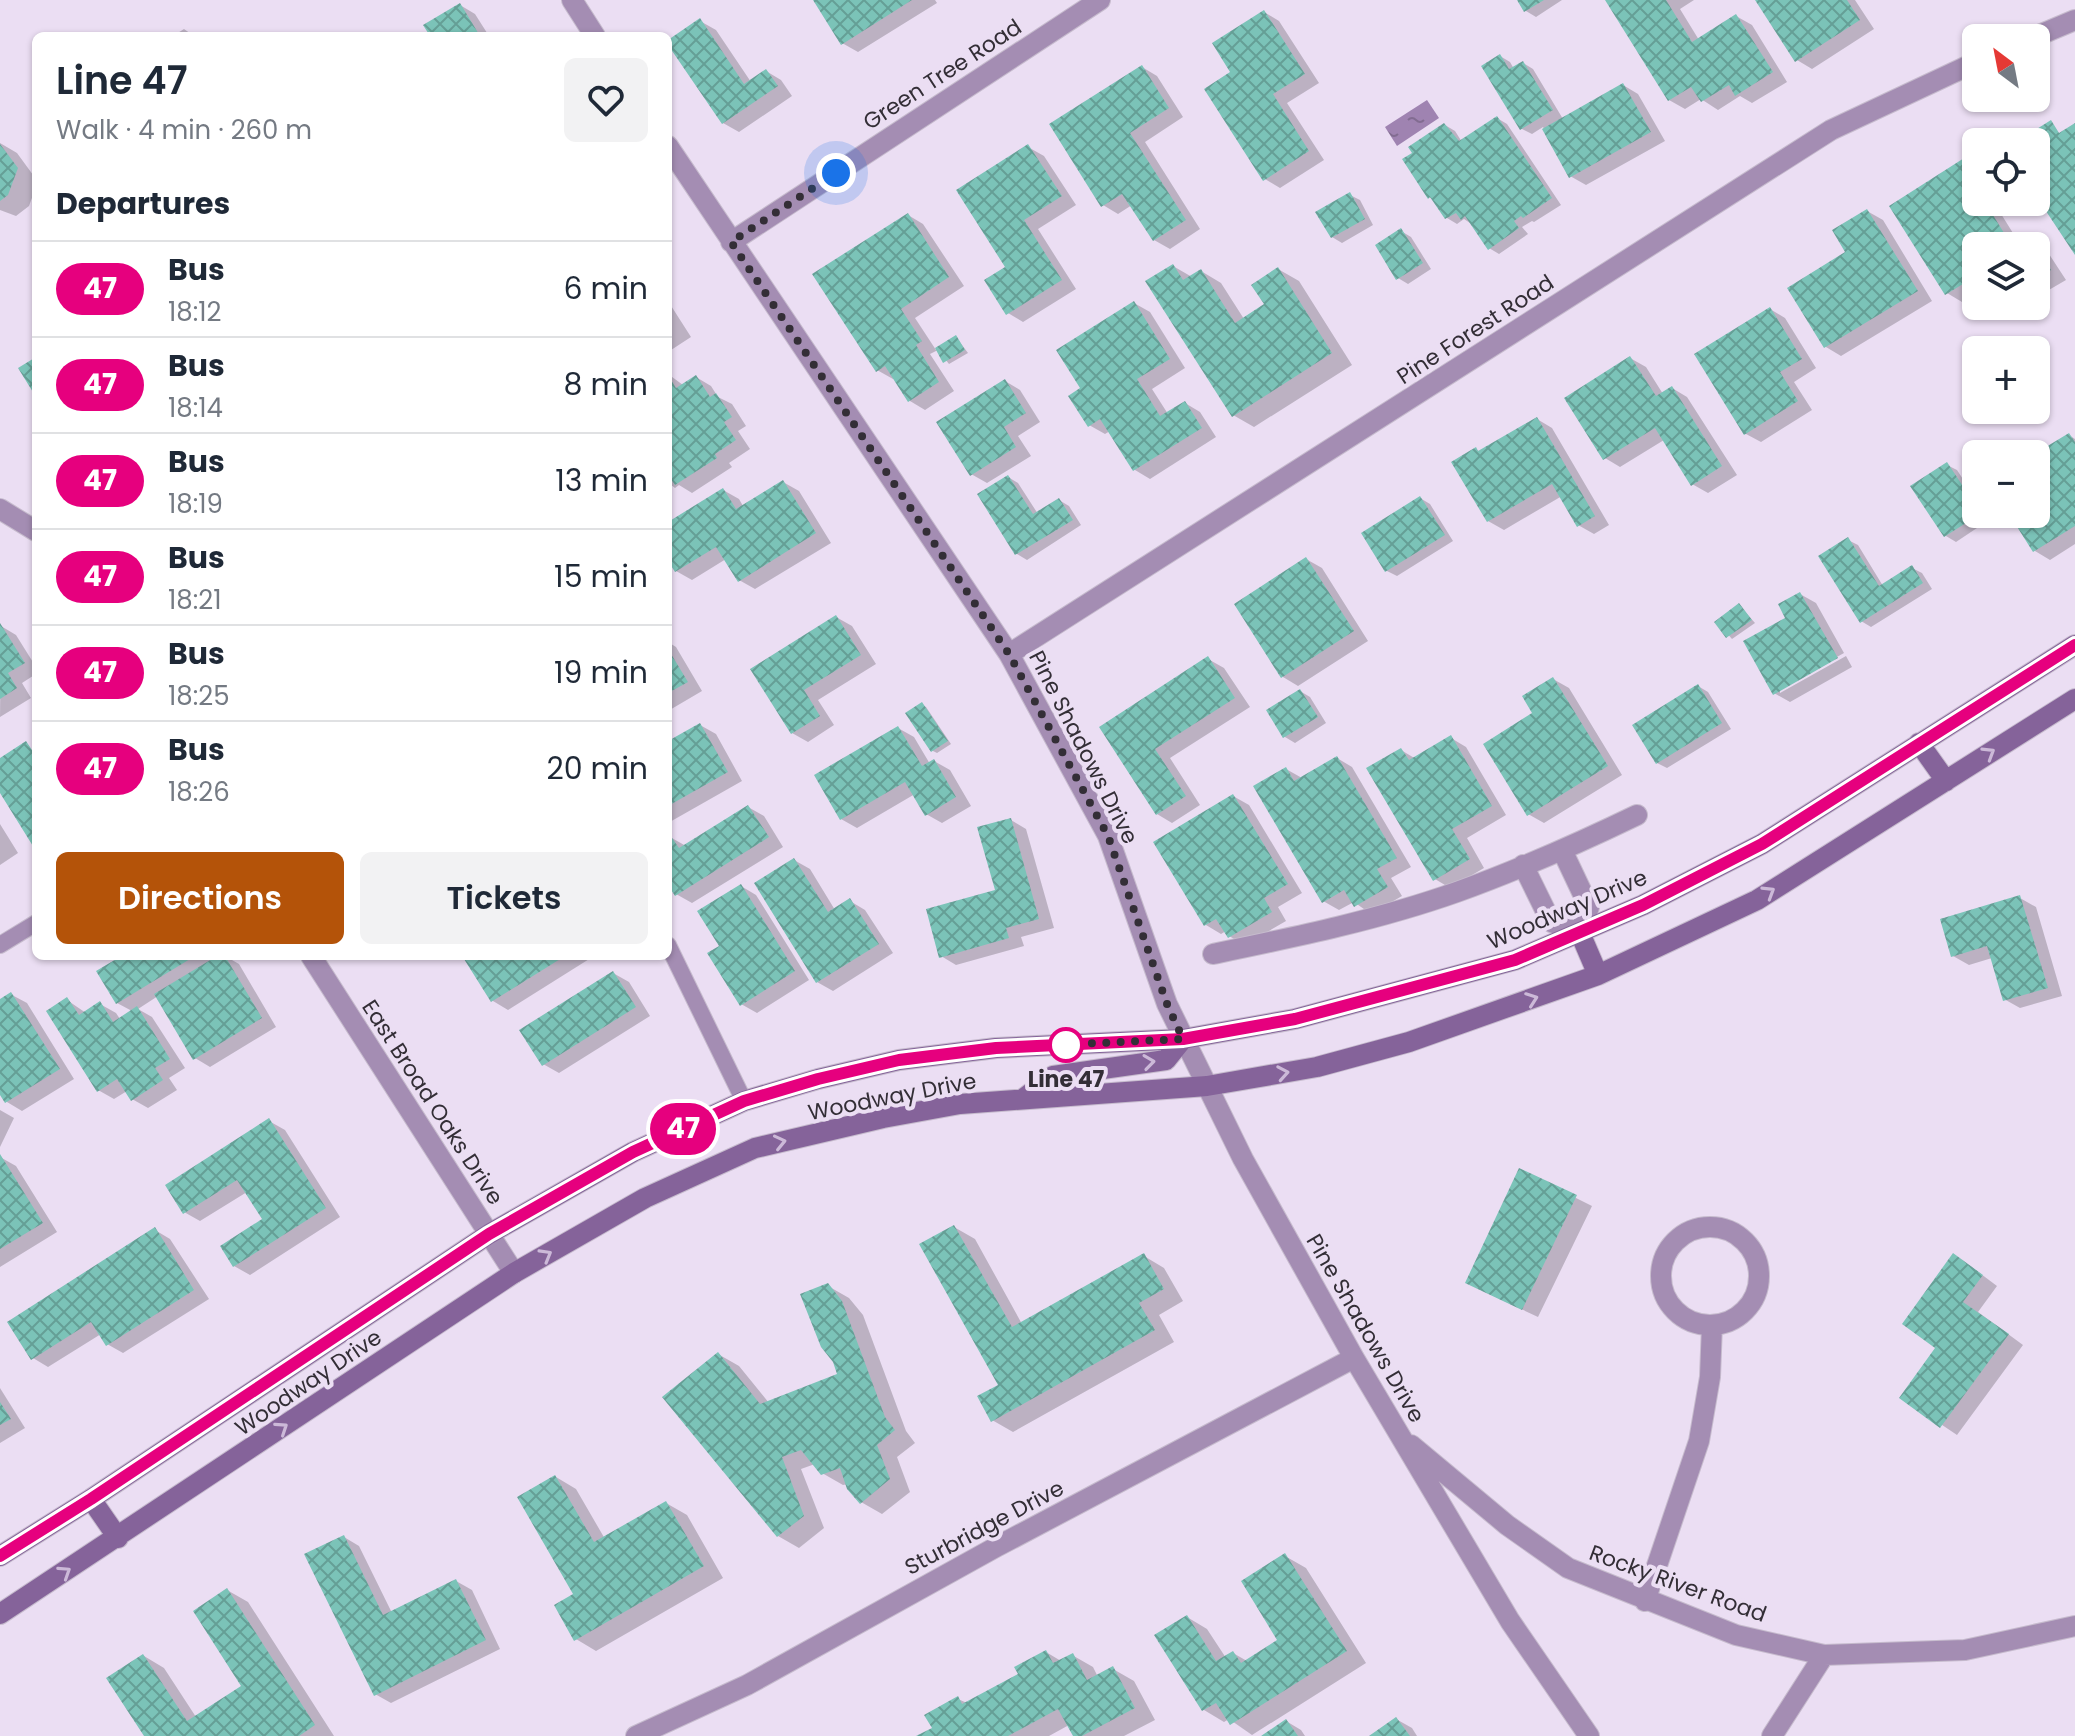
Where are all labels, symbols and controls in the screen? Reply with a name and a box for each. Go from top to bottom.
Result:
street label: Green Tree Road [857,12,1027,137]
north arrow [1962,24,2050,112]
map controls [1962,24,2050,528]
text: Line 47 [56,54,188,107]
button: heart [564,58,648,142]
text: Walk · 4 min · 260 m [56,112,312,148]
button: locate [1962,128,2050,216]
your location [816,153,856,193]
text: Departures [56,182,230,225]
button: layers [1962,232,2050,320]
text: Bus [168,248,225,291]
text: 6 min [563,267,648,310]
street label: Pine Forest Road [1391,267,1560,392]
text: 47 [83,269,117,308]
text: 18:12 [168,294,222,330]
button: + [1962,336,2050,424]
text: Bus [168,344,225,387]
text: 8 min [564,363,648,406]
text: 47 [83,365,117,404]
text: 18:14 [168,390,223,426]
text: Bus [168,440,225,483]
button: − [1962,440,2050,528]
text: 13 min [555,459,648,502]
text: 47 [83,461,117,500]
text: 18:19 [168,486,223,522]
text: Bus [168,536,225,579]
text: 15 min [554,555,648,598]
text: 47 [83,557,117,596]
text: 18:21 [168,582,222,618]
text: Bus [168,632,225,675]
street label: Pine Shadows Drive [1021,645,1146,849]
text: 19 min [554,651,648,694]
text: 47 [83,653,117,692]
text: 18:25 [168,678,230,714]
text: Bus [168,728,225,771]
text: 20 min [546,747,648,790]
one-way arrow [1980,748,1994,763]
text: 47 [83,749,117,788]
text: 18:26 [168,774,230,810]
button: Directions [56,852,344,944]
button: Tickets [360,852,648,944]
street label: Woodway Drive [1483,862,1652,957]
one-way arrow [1760,887,1775,902]
one-way arrow [1524,992,1538,1009]
street label: East Broad Oaks Drive [355,994,511,1211]
marker: Line 47 [1049,1028,1083,1062]
one-way arrow [1142,1054,1155,1071]
place label: Line 47 [1028,1064,1105,1095]
street label: Woodway Drive [805,1065,979,1128]
one-way arrow [1277,1065,1290,1082]
line badge: 47 [647,1103,719,1155]
text: 47 [666,1109,700,1148]
one-way arrow [772,1135,786,1152]
street label: Pine Shadows Drive [1299,1228,1432,1428]
one-way arrow [537,1249,552,1265]
street label: Woodway Drive [229,1322,388,1443]
one-way arrow [273,1423,288,1438]
street label: Sturbridge Drive [899,1472,1069,1582]
street label: Rocky River Road [1585,1537,1771,1630]
one-way arrow [57,1566,71,1581]

